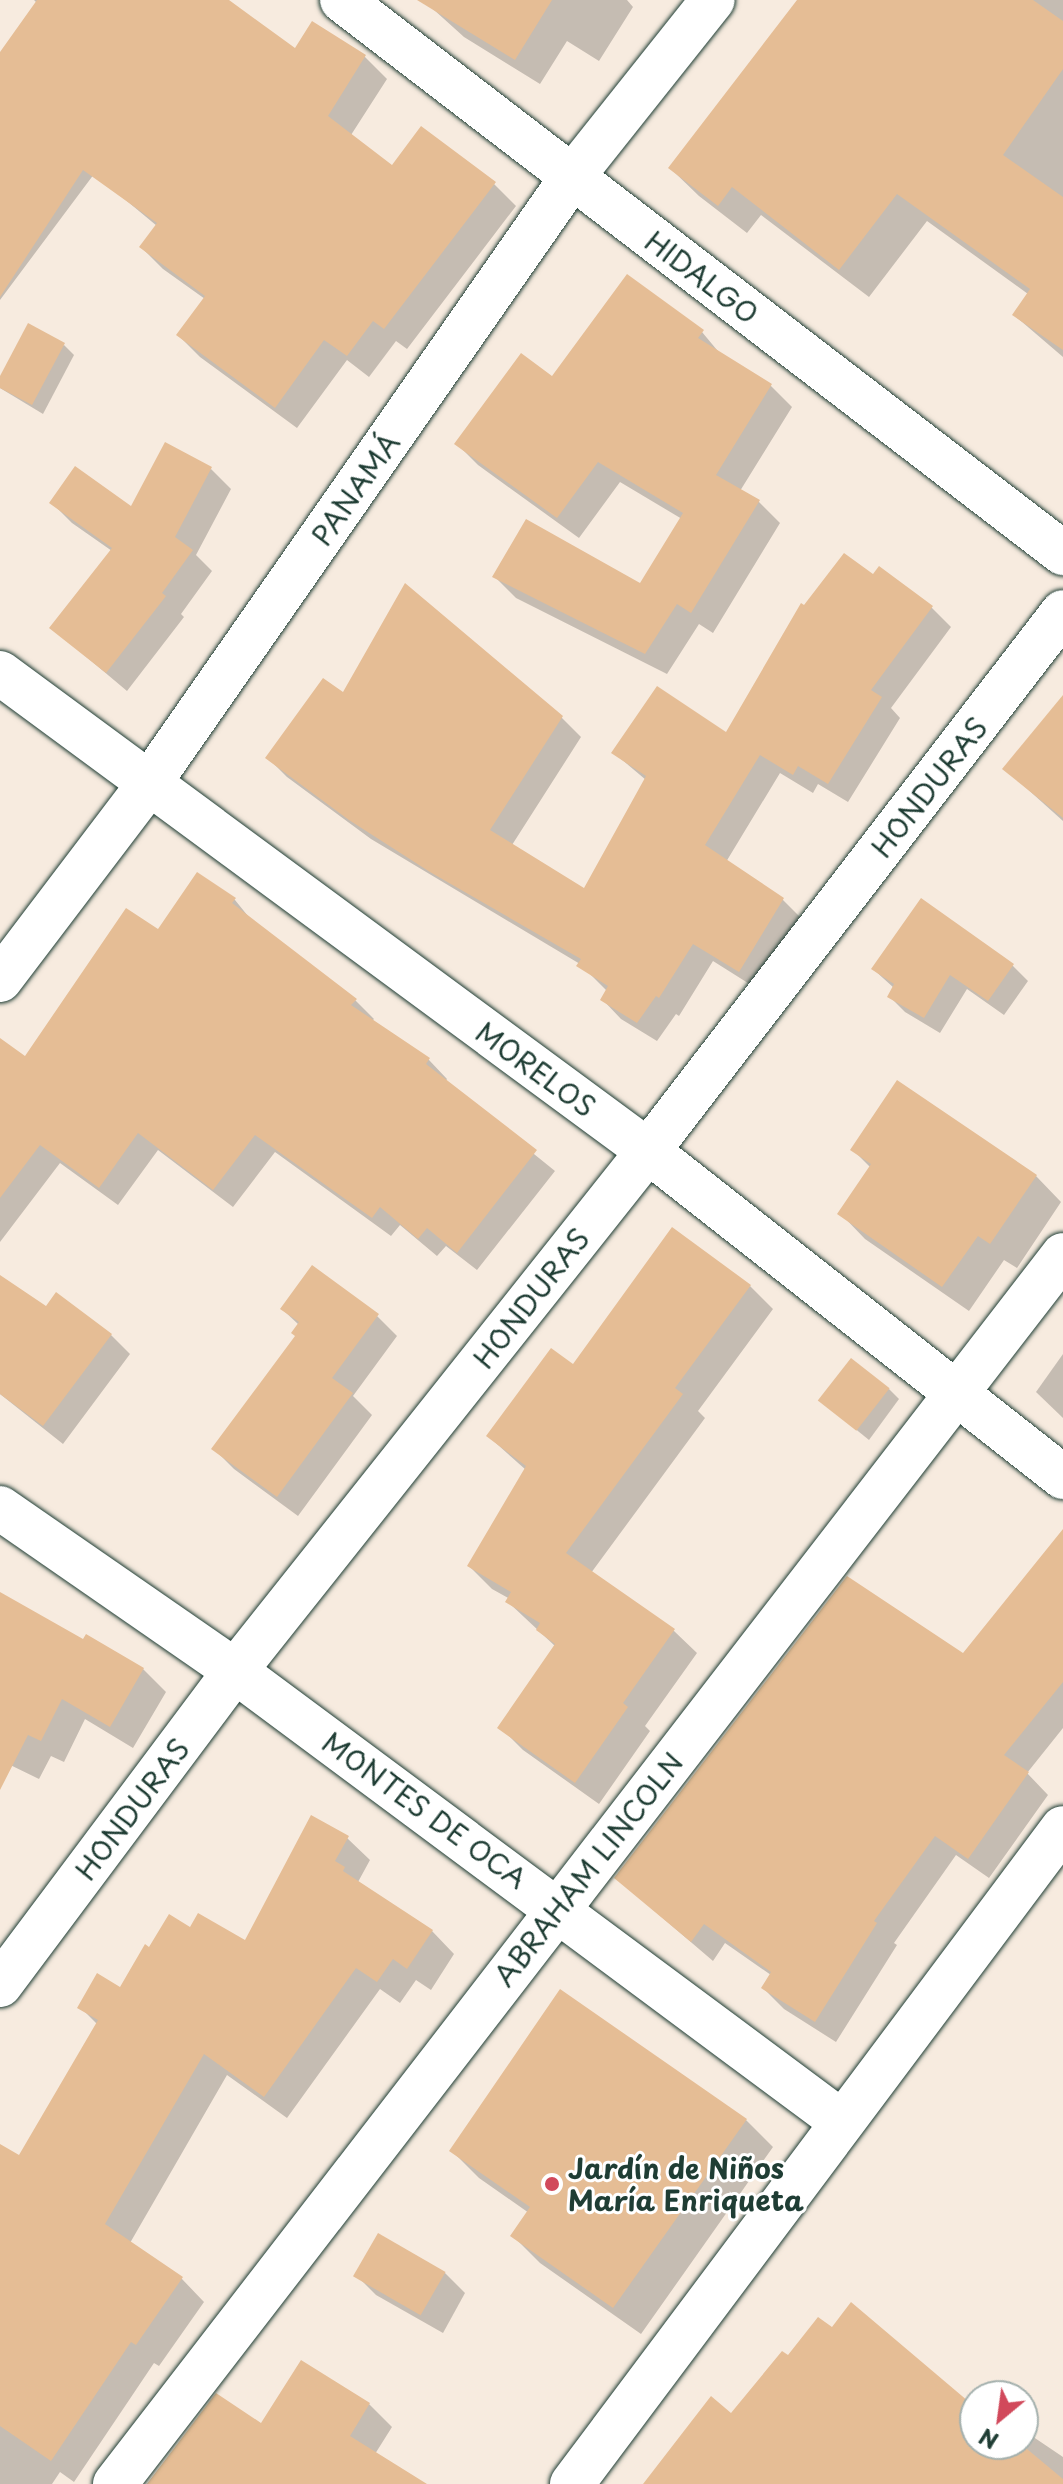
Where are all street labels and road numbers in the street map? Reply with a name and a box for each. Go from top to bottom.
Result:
street label: HIDALGO [639,224,765,330]
street label: PANAMÁ [304,426,406,552]
street label: HONDURAS [864,710,994,864]
street label: MORELOS [470,1014,602,1124]
street label: HONDURAS [466,1221,596,1375]
street label: MONTES DE OCA [315,1724,535,1896]
street label: HONDURAS [68,1732,196,1886]
street label: ABRAHAM LINCOLN [487,1746,689,1992]

